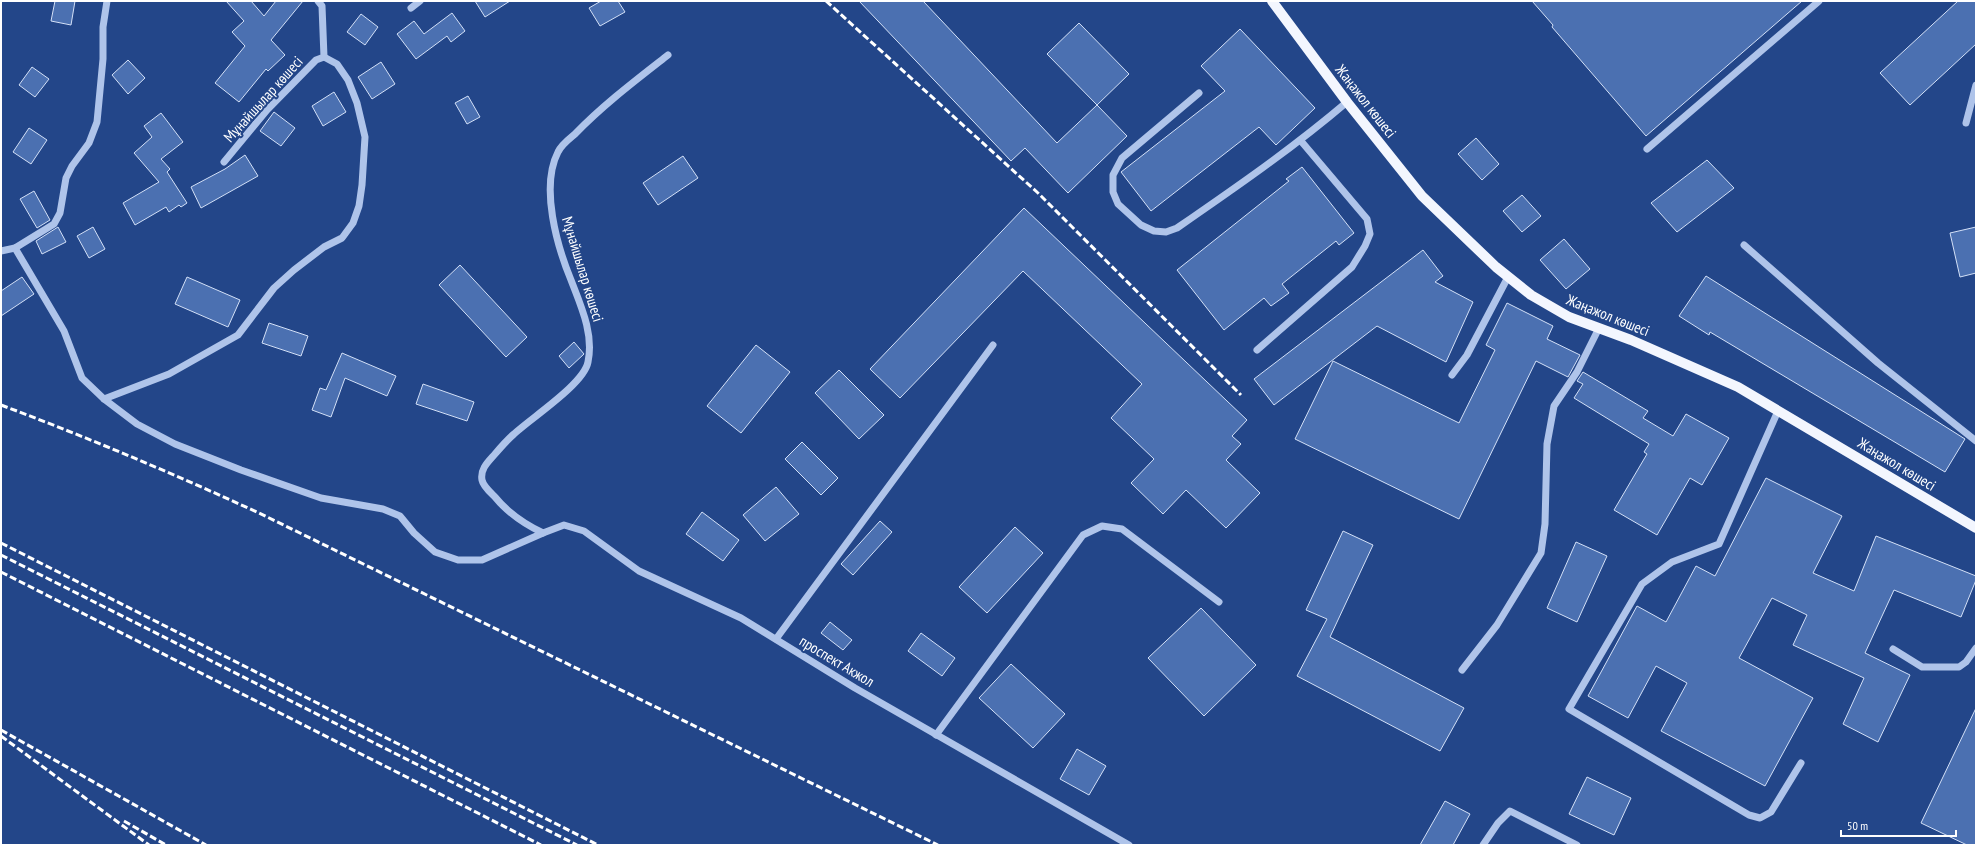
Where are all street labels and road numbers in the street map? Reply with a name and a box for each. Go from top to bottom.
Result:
street label: Мұнайшылар көшесі [219,52,307,146]
street label: Жаңажол көшесі [1331,60,1401,141]
street label: Мұнайшылар көшесі [558,214,608,324]
street label: Жаңажол көшесі [1563,289,1652,340]
street label: Жаңажол көшесі [1854,433,1940,495]
street label: проспект Акжол [796,631,878,691]

